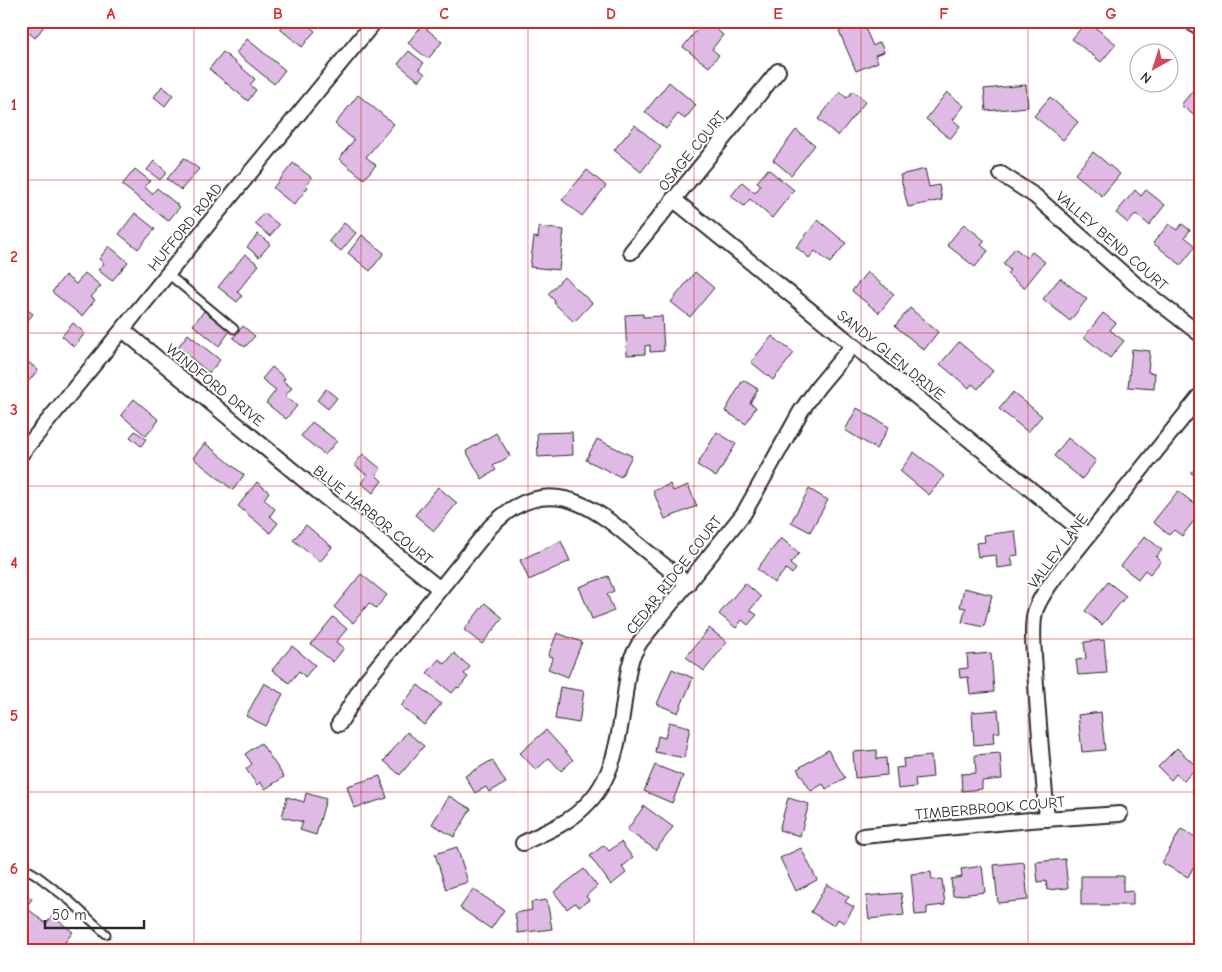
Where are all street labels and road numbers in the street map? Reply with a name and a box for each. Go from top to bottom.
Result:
street label: OSAGE COURT [654,107,730,195]
street label: HUFFORD ROAD [144,179,226,275]
street label: VALLEY BEND COURT [1052,187,1172,295]
street label: SANDY GLEN DRIVE [834,306,948,404]
street label: WINDFORD DRIVE [162,340,268,430]
street label: BLUE HARBOR COURT [310,461,436,569]
street label: VALLEY LANE [1024,510,1092,592]
street label: CEDAR RIDGE COURT [622,512,726,638]
street label: TIMBERBROOK COURT [914,792,1066,824]

